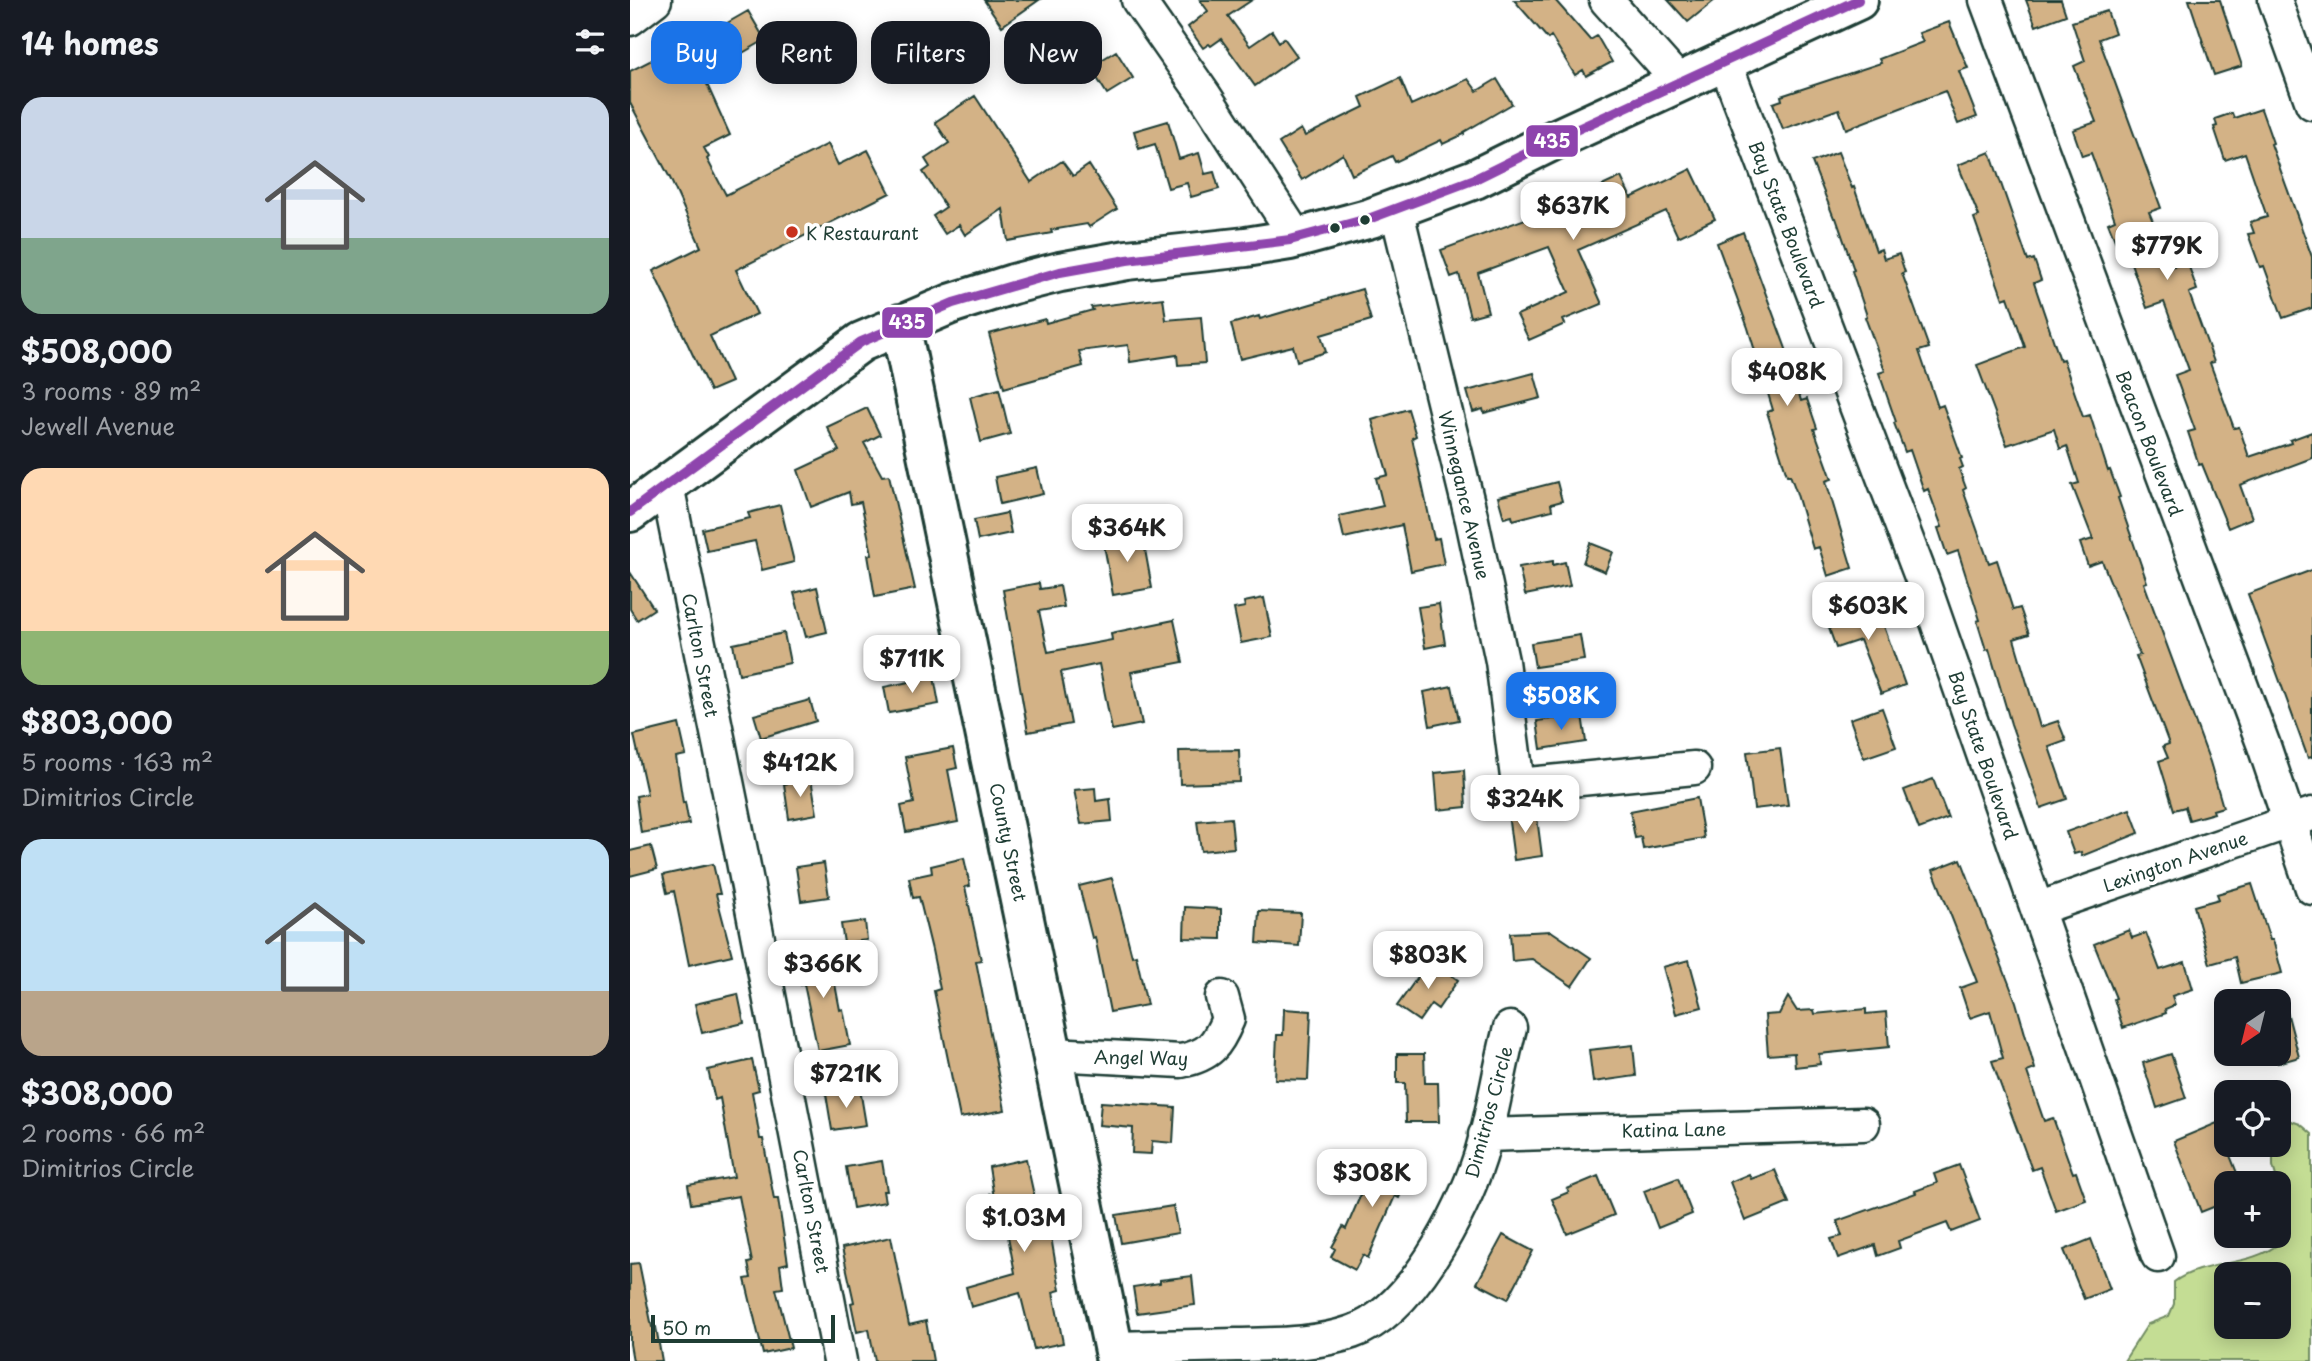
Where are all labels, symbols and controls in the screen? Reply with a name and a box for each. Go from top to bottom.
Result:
text: 14 homes [21,20,159,65]
chip: Buy [651,21,742,84]
chip: Rent [756,21,857,84]
chip: Filters [871,21,990,84]
chip: New [1004,21,1102,84]
icon: filters [571,23,609,61]
line badge: 435 [1525,124,1579,158]
text: 435 [1533,126,1571,154]
street label: Bay State Boulevard [1743,137,1831,311]
icon: home [252,142,378,268]
pin: $637K [1524,182,1622,242]
text: $637K [1536,187,1610,222]
unlabelled marker [1358,213,1372,227]
place label: K Restaurant [806,219,919,246]
unlabelled marker [1328,221,1342,235]
pin: $779K [2118,222,2216,282]
marker: K Restaurant [784,224,800,240]
text: $779K [2131,227,2203,262]
line badge: 435 [881,306,934,339]
text: 435 [888,307,926,335]
text: $508,000 [21,328,172,373]
pin: $408K [1738,348,1836,408]
text: $408K [1747,353,1827,388]
street label: Beacon Boulevard [2110,366,2190,520]
text: 3 rooms · 89 m² [21,373,201,408]
text: Jewell Avenue [21,408,175,443]
street label: Winnegance Avenue [1432,408,1498,582]
pin: $364K [1078,504,1176,564]
text: $364K [1088,509,1166,544]
icon: home [252,513,378,639]
pin: $603K [1819,582,1917,642]
text: $603K [1828,587,1908,622]
street label: Carlton Street [676,591,726,719]
pin: $711K [863,636,961,695]
text: $711K [879,640,945,675]
street label: Bay State Boulevard [1942,667,2026,843]
pin: $508K [1512,672,1610,732]
text: $508K [1522,677,1600,712]
text: $803,000 [21,699,173,744]
pin: $412K [751,740,849,799]
text: 5 rooms · 163 m² [21,744,213,779]
text: $412K [763,744,837,779]
pin: $324K [1476,776,1574,835]
text: Dimitrios Circle [21,779,195,814]
street label: County Street [983,780,1035,904]
text: $324K [1486,780,1564,815]
street label: Lexington Avenue [2099,824,2251,898]
icon: home [252,884,378,1010]
pin: $803K [1379,932,1477,991]
text: $803K [1389,936,1467,971]
pin: $366K [774,940,872,1000]
text: $366K [784,945,862,980]
north arrow [2214,989,2291,1066]
map controls [2214,989,2291,1339]
street label: Angel Way [1094,1043,1188,1071]
street label: Dimitrios Circle [1457,1043,1519,1181]
pin: $721K [797,1050,895,1110]
text: $721K [810,1055,882,1090]
text: $308,000 [21,1070,173,1115]
button: locate [2214,1080,2291,1157]
text: 2 rooms · 66 m² [21,1115,205,1150]
street label: Katina Lane [1621,1115,1727,1143]
street label: Carlton Street [787,1147,837,1275]
text: Dimitrios Circle [21,1150,195,1185]
pin: $308K [1323,1150,1421,1209]
text: $308K [1333,1154,1411,1189]
button: + [2214,1171,2291,1248]
pin: $1.03M [967,1194,1081,1254]
text: $1.03M [982,1199,1066,1234]
button: − [2214,1262,2291,1339]
scale bar [651,1312,835,1344]
text: 50 m [662,1313,711,1341]

